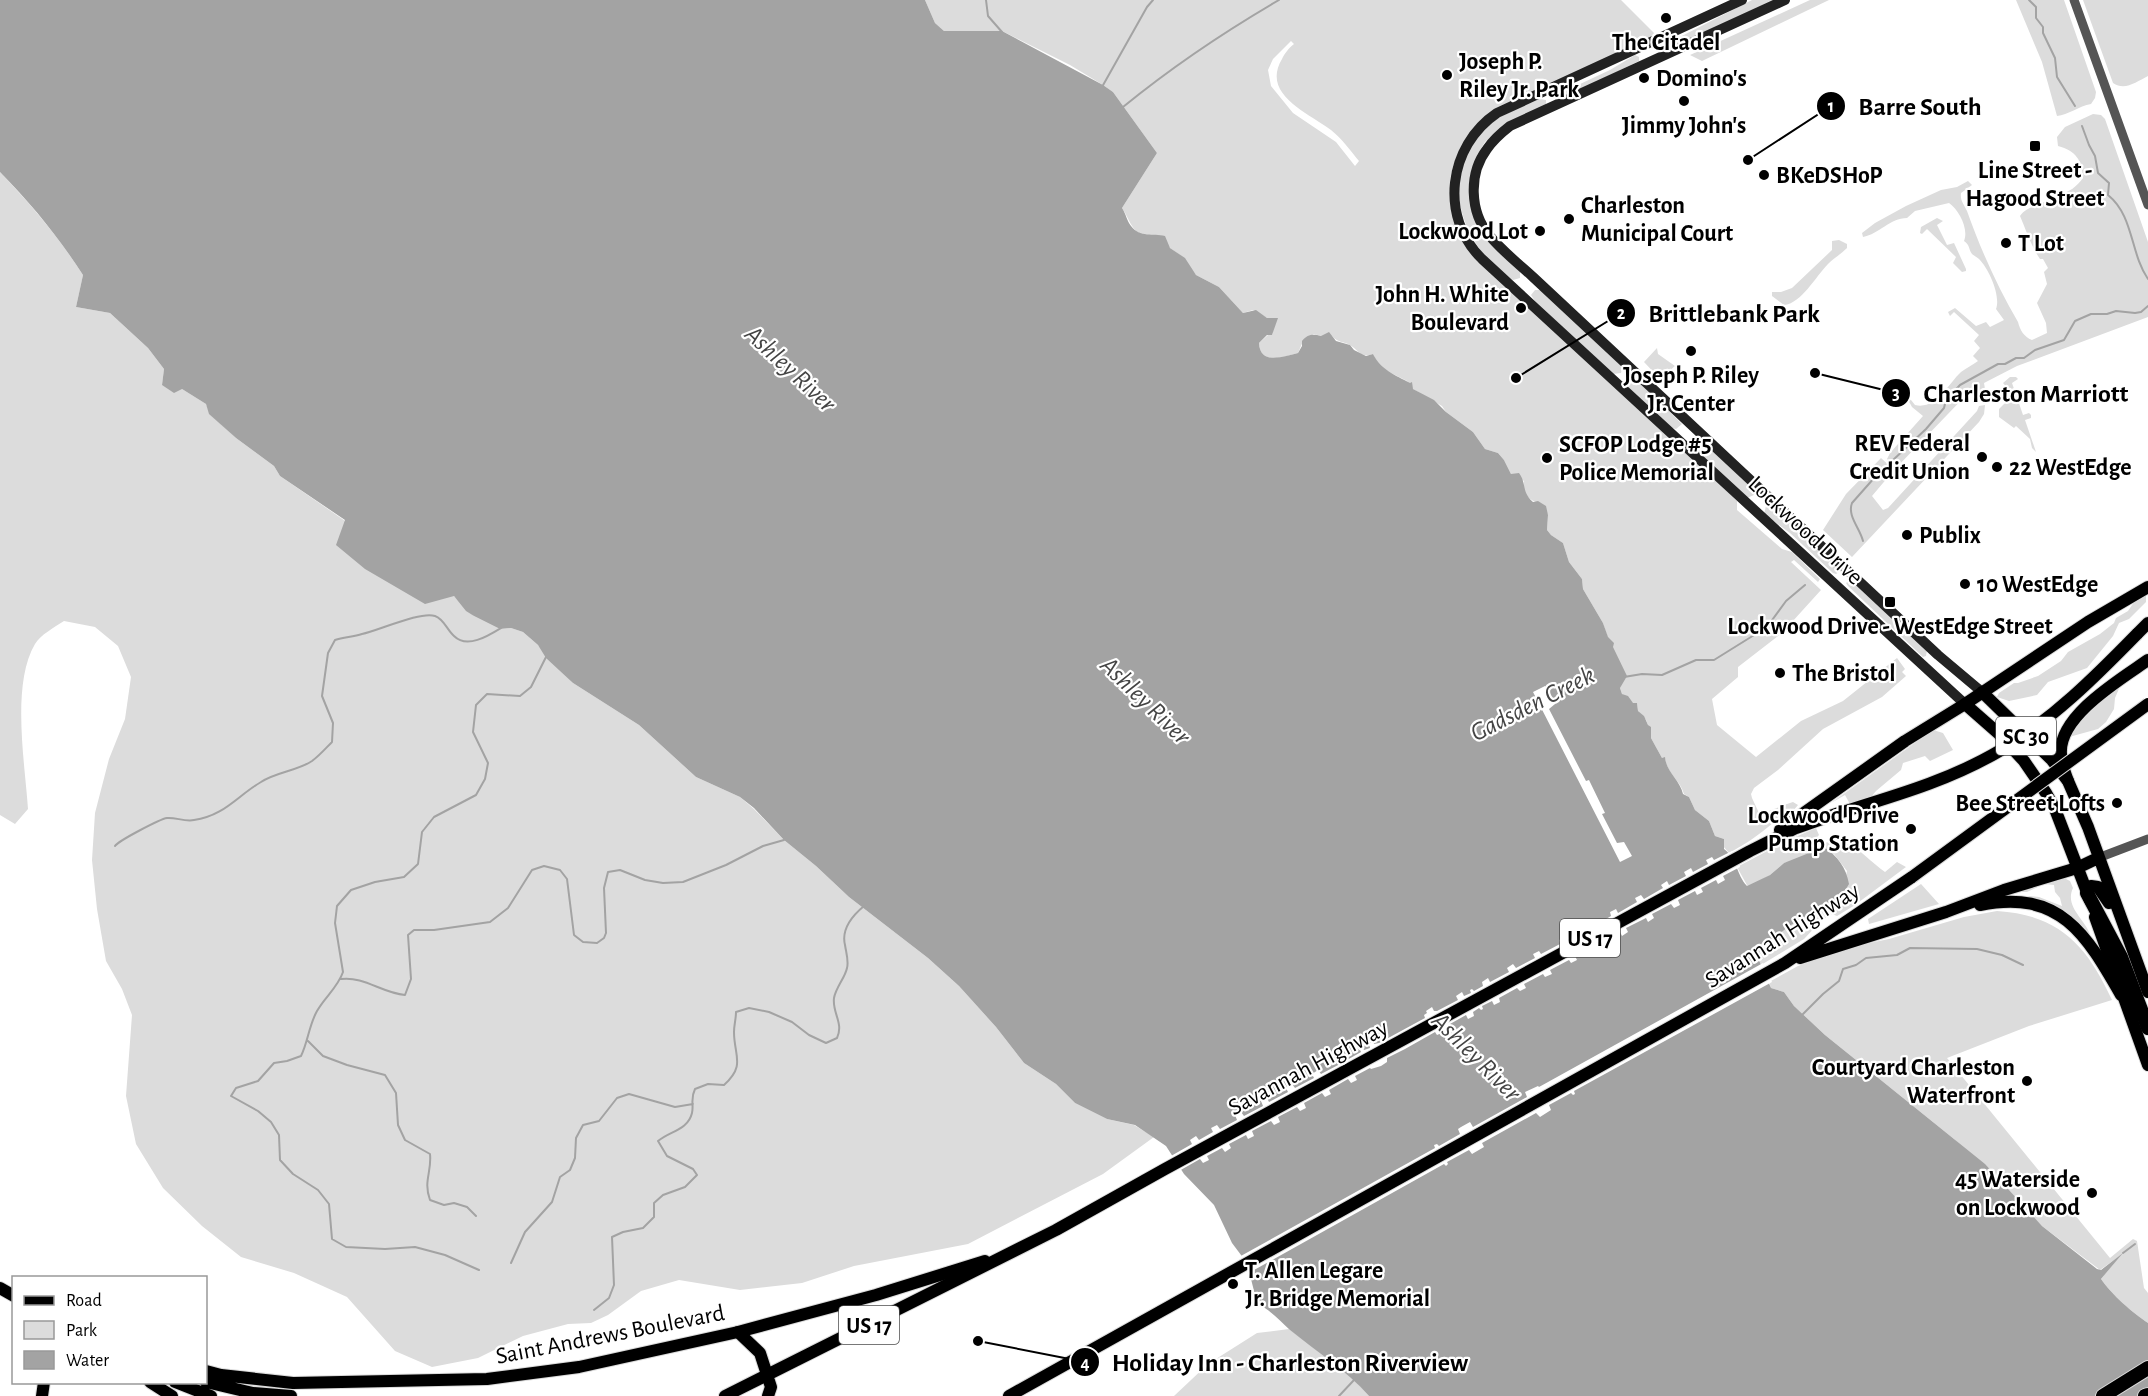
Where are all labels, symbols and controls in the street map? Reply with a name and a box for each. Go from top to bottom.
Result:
marker: The Citadel [1659,11,1673,25]
place label: The Citadel [1612,31,1720,55]
place label: Joseph P. Riley Jr. Park [1459,50,1579,102]
place label: Domino's [1656,67,1747,91]
marker: Joseph P. Riley Jr. Park [1440,68,1454,82]
marker: Domino's [1637,71,1651,85]
callout: Barre South [1816,84,1993,128]
marker: Jimmy John's [1677,94,1691,108]
text: Barre South [1858,94,1982,120]
text: 1 [1828,98,1834,116]
place label: Jimmy John's [1622,114,1746,138]
marker: Line Street - Hagood Street [2028,139,2042,153]
place label: Line Street - Hagood Street [1966,159,2104,211]
place label: BKeDSHoP [1776,164,1883,188]
marker: BKeDSHoP [1757,168,1771,182]
place label: Charleston Municipal Court [1581,194,1733,246]
marker: Charleston Municipal Court [1562,212,1576,226]
place label: Lockwood Lot [1398,220,1528,244]
marker: Lockwood Lot [1533,224,1547,238]
place label: T Lot [2018,232,2064,256]
marker: T Lot [1999,236,2013,250]
place label: John H. White Boulevard [1376,283,1509,335]
callout: Brittlebank Park [1606,291,1832,335]
marker: John H. White Boulevard [1514,301,1528,315]
text: Brittlebank Park [1648,301,1820,327]
text: 2 [1617,305,1626,323]
water label: Ashley River [739,320,842,418]
marker: Joseph P. Riley Jr. Center [1684,344,1698,358]
place label: Joseph P. Riley Jr. Center [1623,364,1759,416]
callout: Charleston Marriott [1881,371,2140,415]
text: Charleston Marriott [1924,381,2129,407]
text: 3 [1892,385,1900,403]
place label: REV Federal Credit Union [1849,432,1970,484]
place label: SCFOP Lodge #5 Police Memorial [1559,433,1714,485]
marker: REV Federal Credit Union [1975,450,1989,464]
marker: SCFOP Lodge #5 Police Memorial [1540,451,1554,465]
place label: 22 WestEdge [2009,456,2132,480]
marker: 22 WestEdge [1990,460,2004,474]
street label: Lockwood Drive [1743,472,1867,590]
place label: Publix [1919,524,1981,548]
marker: Publix [1900,528,1914,542]
place label: 10 WestEdge [1977,573,2098,597]
marker: 10 WestEdge [1958,577,1972,591]
marker: Lockwood Drive - WestEdge Street [1883,595,1897,609]
place label: Lockwood Drive - WestEdge Street [1727,615,2053,639]
water label: Ashley River [1095,651,1196,751]
water label: Gadsden Creek [1466,662,1599,746]
place label: The Bristol [1792,662,1896,686]
marker: The Bristol [1773,666,1787,680]
road number: SC 30 [1996,717,2056,755]
place label: Bee Street Lofts [1955,792,2105,816]
marker: Bee Street Lofts [2110,796,2124,810]
place label: Lockwood Drive Pump Station [1748,804,1899,856]
marker: Lockwood Drive Pump Station [1904,822,1918,836]
street label: Savannah Highway [1701,879,1864,993]
road number: US 17 [1560,919,1620,957]
water label: Ashley River [1426,1007,1527,1107]
street label: Savannah Highway [1225,1016,1392,1120]
place label: Courtyard Charleston Waterfront [1812,1056,2015,1108]
marker: Courtyard Charleston Waterfront [2020,1074,2034,1088]
place label: 45 Waterside on Lockwood [1955,1168,2080,1220]
marker: 45 Waterside on Lockwood [2085,1186,2099,1200]
place label: T. Allen Legare Jr. Bridge Memorial [1245,1259,1430,1311]
legend [12,1276,207,1384]
marker: T. Allen Legare Jr. Bridge Memorial [1226,1277,1240,1291]
text: Road [66,1292,102,1310]
street label: Saint Andrews Boulevard [494,1301,727,1369]
road number: US 17 [839,1306,899,1344]
text: Park [66,1322,98,1340]
callout: Holiday Inn - Charleston Riverview [1070,1340,1480,1384]
text: Holiday Inn - Charleston Riverview [1112,1350,1469,1376]
text: Water [66,1352,109,1370]
text: 4 [1080,1355,1090,1373]

